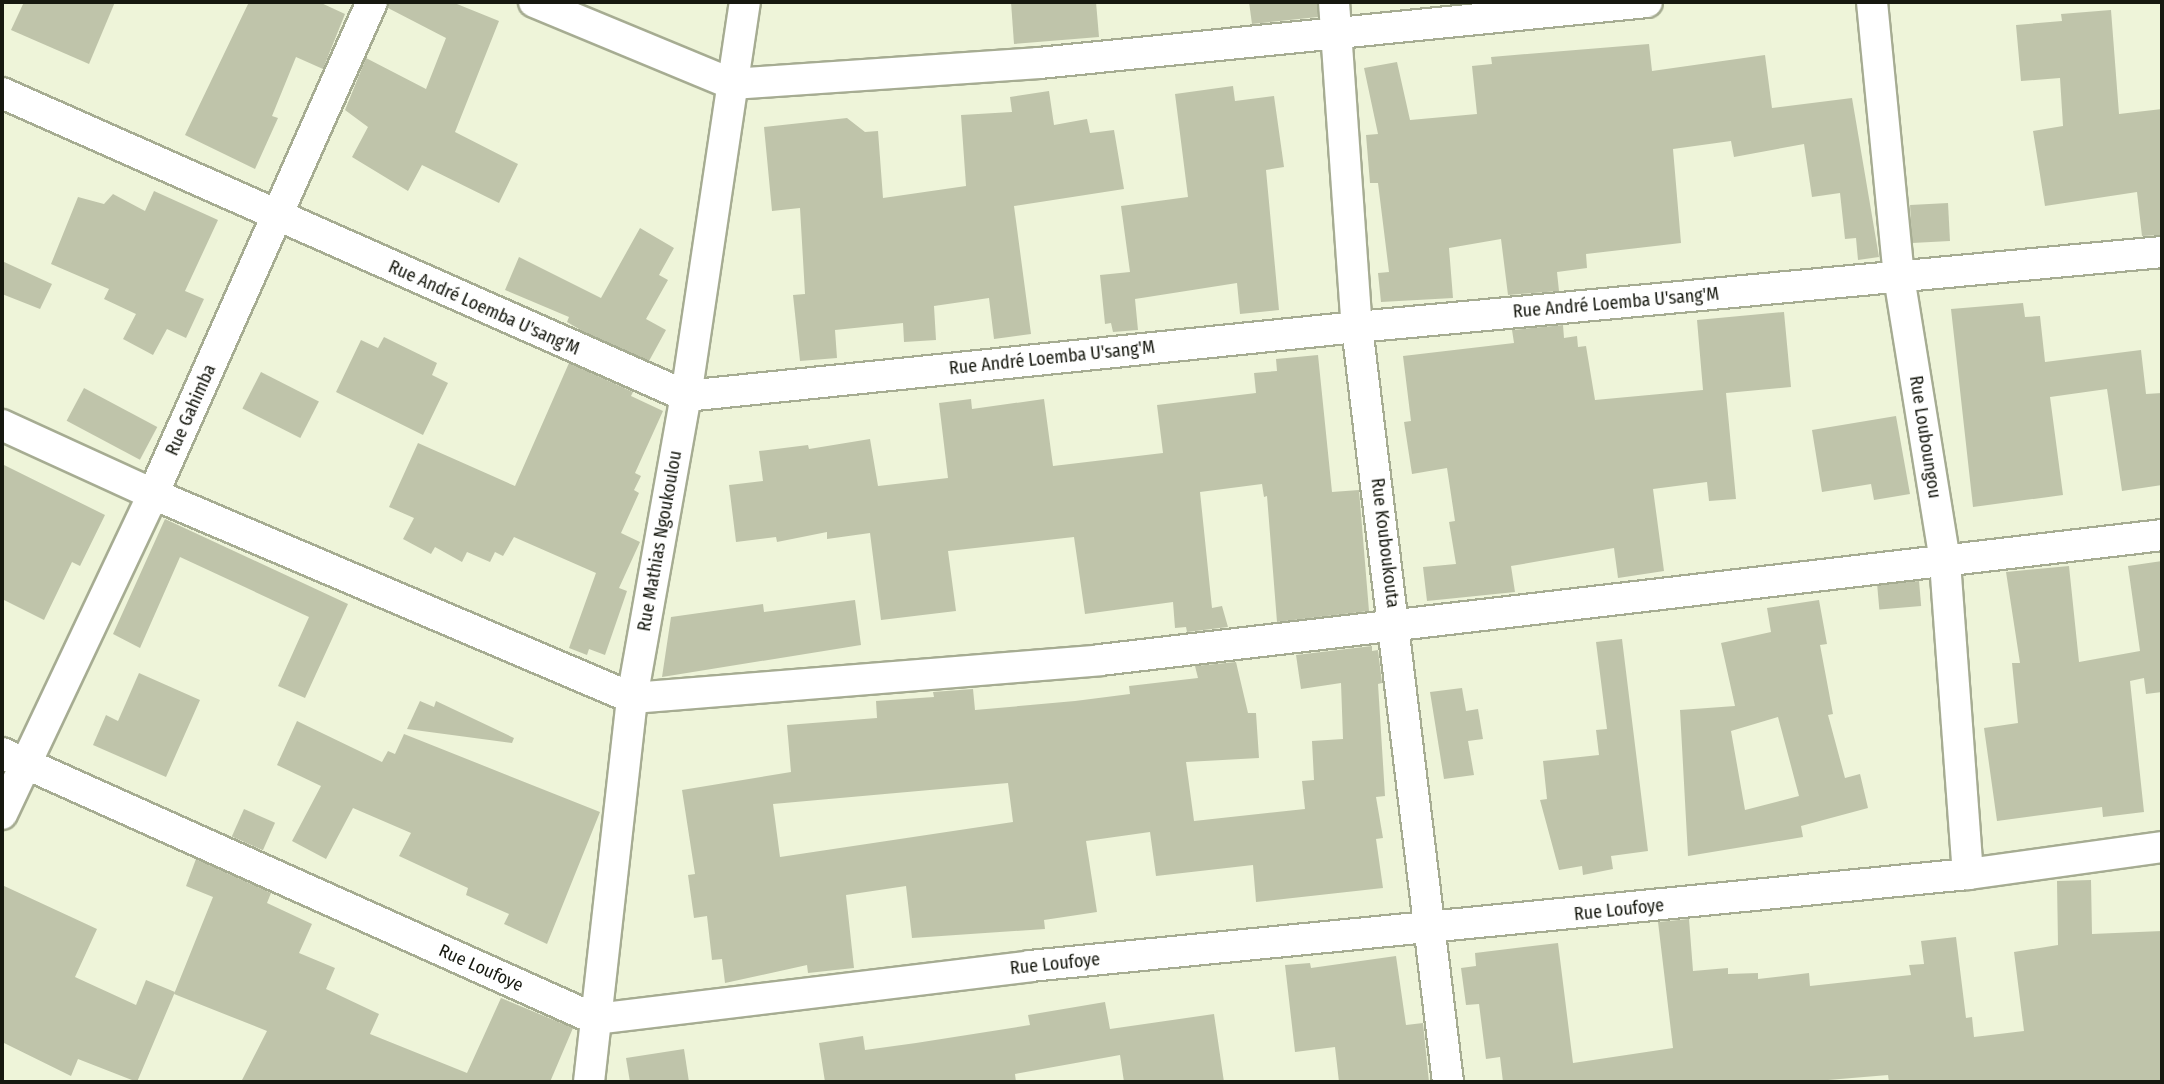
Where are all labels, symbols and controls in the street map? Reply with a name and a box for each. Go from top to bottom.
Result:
street label: Rue André Loemba U'sang'M [385,256,583,360]
street label: Rue André Loemba U'sang'M [1512,283,1720,323]
street label: Rue André Loemba U'sang'M [948,336,1156,380]
street label: Rue Gahimba [161,361,221,459]
street label: Rue Louboungou [1905,374,1945,500]
street label: Rue Mathias Ngoukoulou [633,449,687,633]
street label: Rue Kouboukouta [1366,477,1404,609]
street label: Rue Loufoye [1573,895,1665,925]
street label: Rue Loufoye [435,940,527,996]
street label: Rue Loufoye [1009,949,1101,979]

